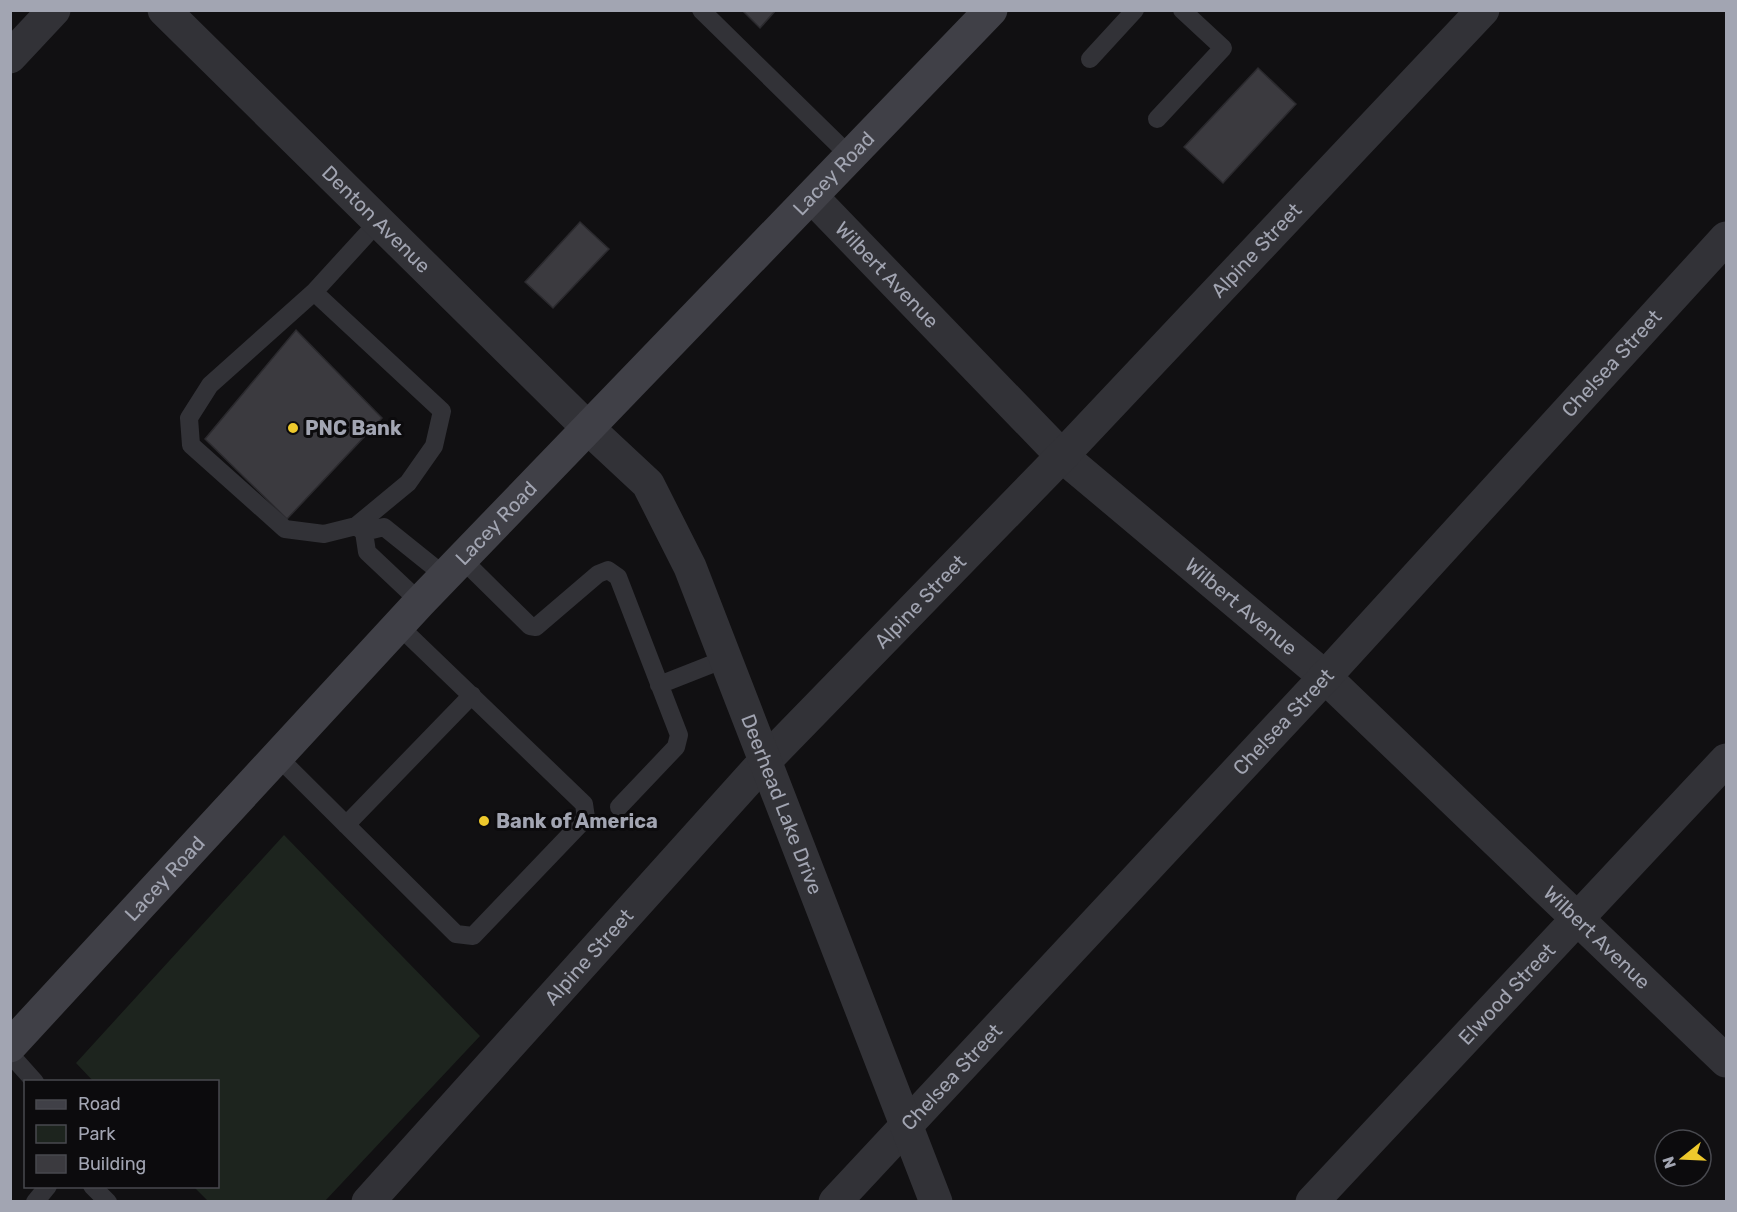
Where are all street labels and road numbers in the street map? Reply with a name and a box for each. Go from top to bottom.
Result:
street label: Lacey Road [788,126,879,220]
street label: Denton Avenue [317,161,436,278]
street label: Alpine Street [1206,198,1307,303]
street label: Wilbert Avenue [830,216,944,333]
street label: Chelsea Street [1557,305,1667,422]
street label: Lacey Road [450,476,542,570]
street label: Alpine Street [869,550,971,653]
street label: Wilbert Avenue [1180,553,1302,660]
street label: Chelsea Street [1228,663,1339,780]
street label: Deerhead Lake Drive [736,711,828,898]
street label: Lacey Road [120,831,210,926]
street label: Wilbert Avenue [1539,881,1655,994]
street label: Alpine Street [539,904,638,1010]
street label: Elwood Street [1453,938,1560,1050]
street label: Chelsea Street [896,1019,1007,1135]

